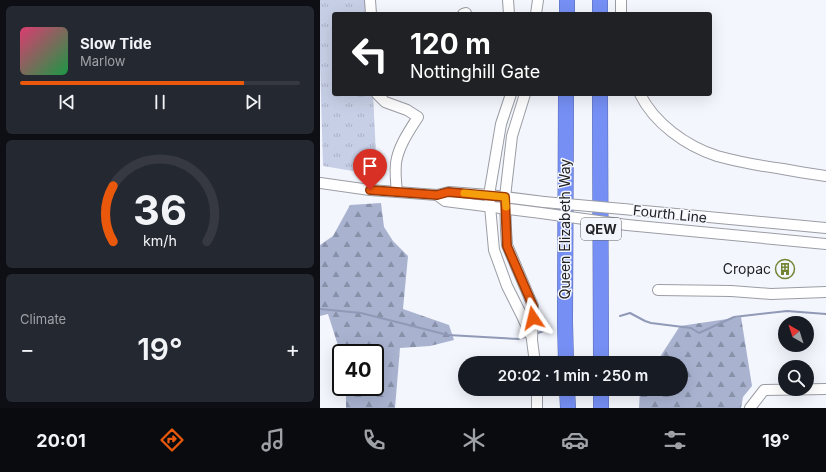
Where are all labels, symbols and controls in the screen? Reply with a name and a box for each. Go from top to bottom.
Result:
text: 120 m [410,27,491,61]
icon: left [344,28,396,80]
text: Slow Tide [80,34,152,53]
text: Marlow [80,53,126,69]
text: Nottinghill Gate [410,61,540,82]
icon: previous [56,91,78,113]
icon: pause [149,91,171,113]
icon: next [242,91,264,113]
pin [353,149,387,190]
icon: arrive [359,155,381,177]
street label: Queen Elizabeth Way [556,159,573,299]
text: 36 [133,185,187,235]
street label: Fourth Line [632,201,708,226]
road number: QEW [581,218,621,240]
text: km/h [143,232,177,249]
building icon: Cropac [774,258,796,280]
place label: Cropac [723,260,771,277]
position arrow [512,297,554,339]
text: Climate [20,311,66,327]
north arrow [778,316,814,352]
map controls [778,316,814,396]
text: 19° [137,331,183,367]
text: − [20,336,35,362]
text: + [285,336,300,362]
speed limit sign: 40 [332,344,384,396]
button: search [778,360,814,396]
text: 20:02 · 1 min · 250 m [498,366,648,385]
icon: directions [158,426,186,454]
icon: music [259,426,287,454]
icon: phone [360,426,388,454]
icon: climate [460,426,488,454]
icon: car [561,426,589,454]
icon: filters [661,426,689,454]
text: 20:01 [36,430,86,451]
text: 19° [762,430,790,451]

